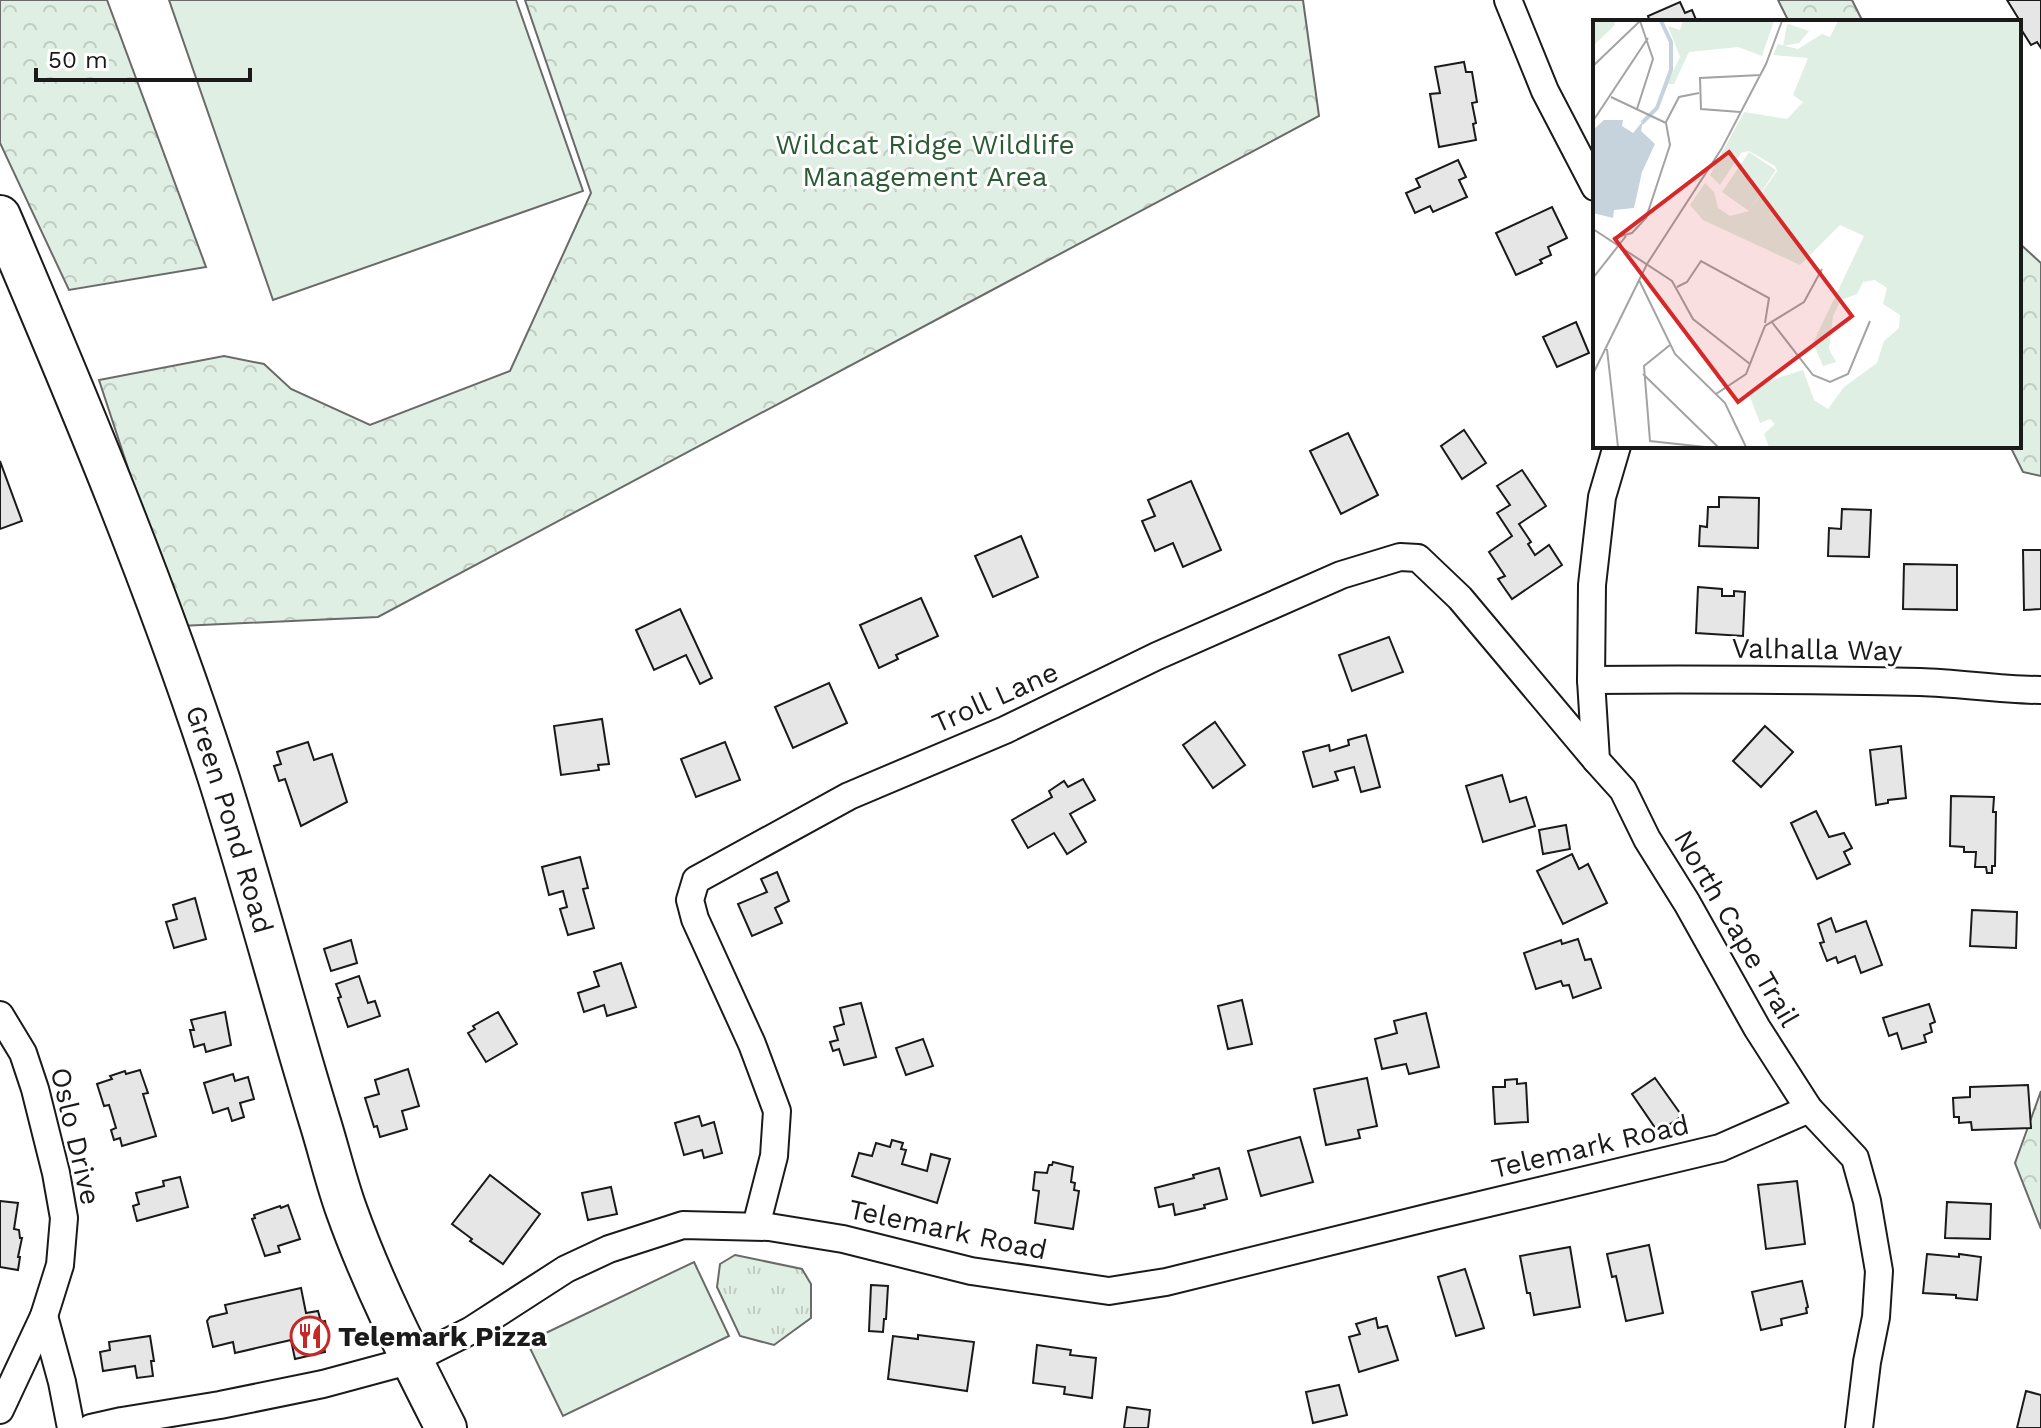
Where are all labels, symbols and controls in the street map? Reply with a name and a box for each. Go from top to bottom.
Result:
inset map [1593,20,2021,448]
scale bar [36,32,250,82]
text: 50 m [48,46,108,74]
park label: Wildcat Ridge Wildlife Management Area [775,128,1075,193]
street label: Valhalla Way [1731,632,1903,667]
street label: Troll Lane [927,655,1063,740]
street label: Green Pond Road [179,701,280,937]
street label: North Cape Trail [1667,824,1807,1033]
street label: Oslo Drive [44,1064,107,1208]
street label: Telemark Road [1488,1108,1692,1185]
street label: Telemark Road [846,1192,1050,1267]
restaurant icon: Telemark Pizza [289,1315,331,1357]
place label: Telemark Pizza [338,1320,548,1353]

